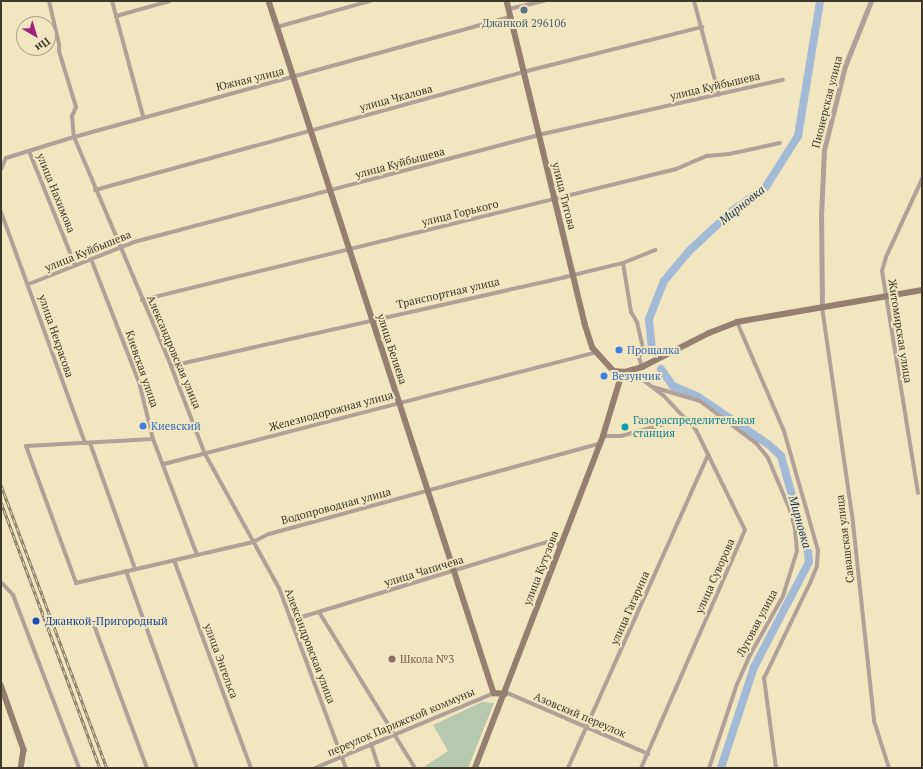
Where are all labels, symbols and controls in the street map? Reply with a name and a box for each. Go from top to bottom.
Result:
marker: Джанкой 296106 [519,5,529,15]
north arrow [16,16,56,56]
place label: Джанкой 296106 [482,16,566,30]
text: Пн [32,34,53,55]
street label: Пионерская улица [809,54,845,150]
street label: Южная улица [215,64,285,94]
street label: улица Куйбышева [669,69,761,103]
street label: улица Чкалова [358,82,434,114]
street label: улица Куйбышева [354,145,446,181]
street label: улица Нахимова [34,151,78,235]
street label: улица Титова [549,161,579,231]
water label: Мирновка [716,182,768,228]
street label: улица Горького [420,197,500,229]
street label: улица Куйбышева [43,228,133,274]
street label: Транспортная улица [395,275,501,311]
street label: Житомирская улица [885,278,915,384]
street label: улица Некрасова [36,293,76,379]
street label: Александровская улица [144,293,204,411]
street label: улица Беляева [374,312,410,386]
street label: Киевская улица [123,329,161,409]
place label: Прощалка [627,343,680,357]
marker: Прощалка [614,345,624,355]
place label: Везунчик [612,369,661,383]
marker: Везунчик [599,371,609,381]
street label: Железнодорожная улица [267,388,395,434]
place label: Газораспределительная станция [633,414,755,440]
place label: Киевский [151,419,201,433]
marker: Киевский [138,421,148,431]
marker: Газораспределительная станция [620,422,630,432]
street label: Водопроводная улица [280,485,392,527]
water label: Мирновка [786,494,814,550]
street label: Савашская улица [833,494,857,584]
street label: улица Кутузова [521,529,561,607]
street label: улица Суворова [693,536,737,616]
street label: улица Чапичева [383,553,465,589]
street label: улица Гагарина [608,569,652,647]
street label: Александровская улица [282,587,338,705]
street label: Луговая улица [734,587,780,659]
place label: Джанкой-Пригородный [45,614,168,628]
marker: Джанкой-Пригородный [30,615,42,627]
street label: улица Энгельса [201,622,241,700]
place label: Школа №3 [400,652,454,666]
marker: Школа №3 [387,654,397,664]
street label: переулок Парижской коммуны [325,685,477,759]
street label: Азовский переулок [532,690,628,740]

